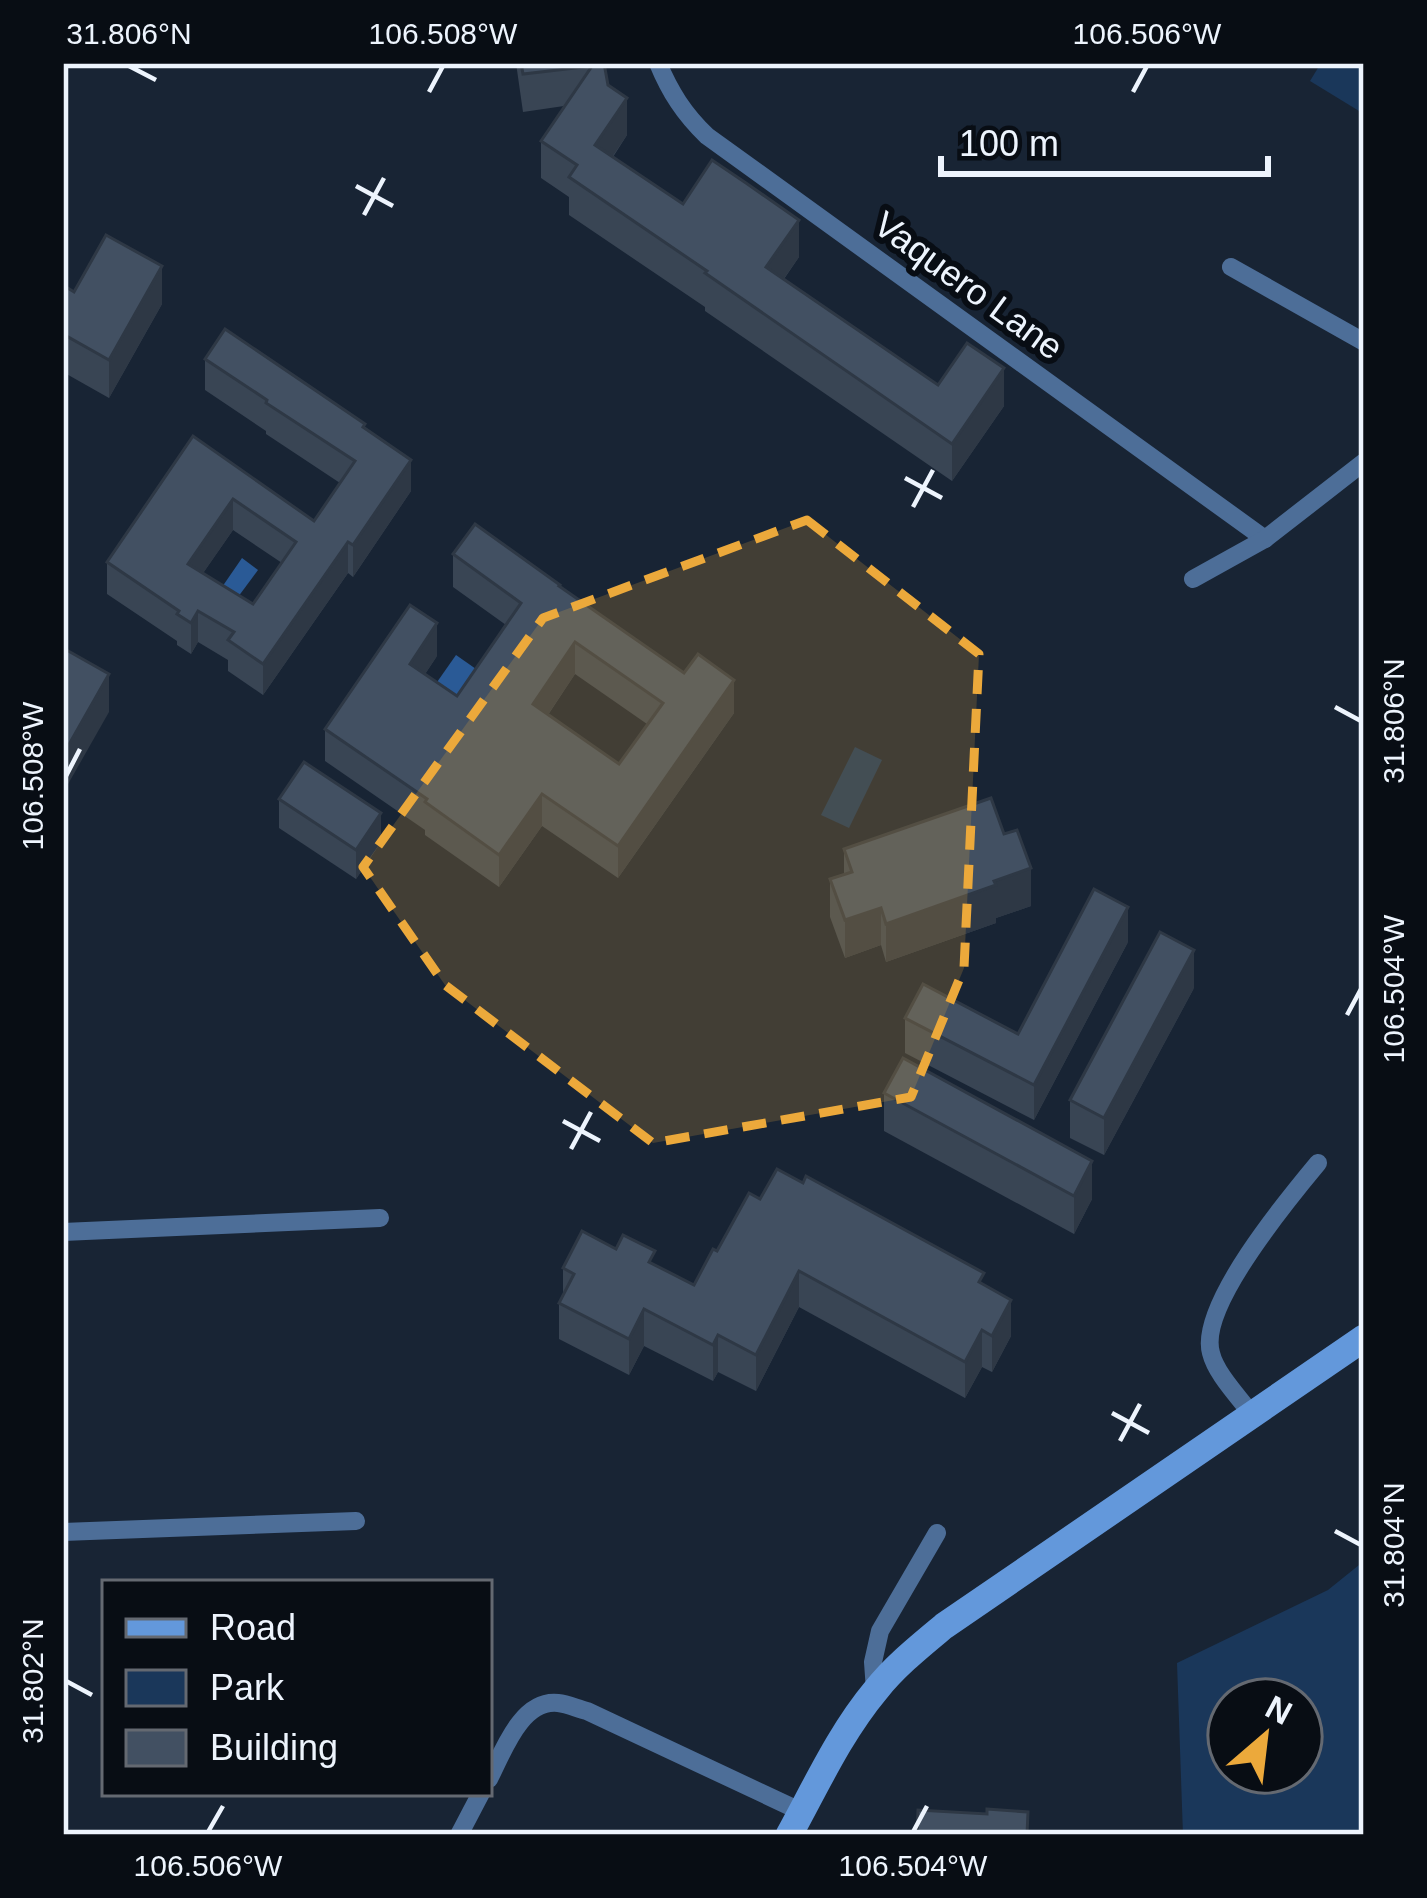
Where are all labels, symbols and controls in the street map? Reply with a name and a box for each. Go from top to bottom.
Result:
text: 31.806°N [66,17,192,50]
text: 106.508°W [369,17,518,50]
text: 106.506°W [1073,17,1222,50]
scale bar [941,102,1268,176]
text: 100 m [959,123,1059,164]
street label: Vaquero Lane [866,203,1071,368]
text: 31.806°N [1377,658,1410,784]
text: 106.508°W [16,701,49,850]
text: 106.504°W [1377,914,1410,1063]
text: 31.804°N [1377,1482,1410,1608]
legend [102,1580,492,1796]
text: Road [210,1607,296,1648]
text: 31.802°N [16,1618,49,1744]
text: Park [210,1667,285,1708]
north arrow [1205,1676,1325,1796]
text: N [1260,1688,1298,1732]
text: Building [210,1727,338,1768]
text: 106.506°W [134,1849,283,1882]
text: 106.504°W [839,1849,988,1882]

